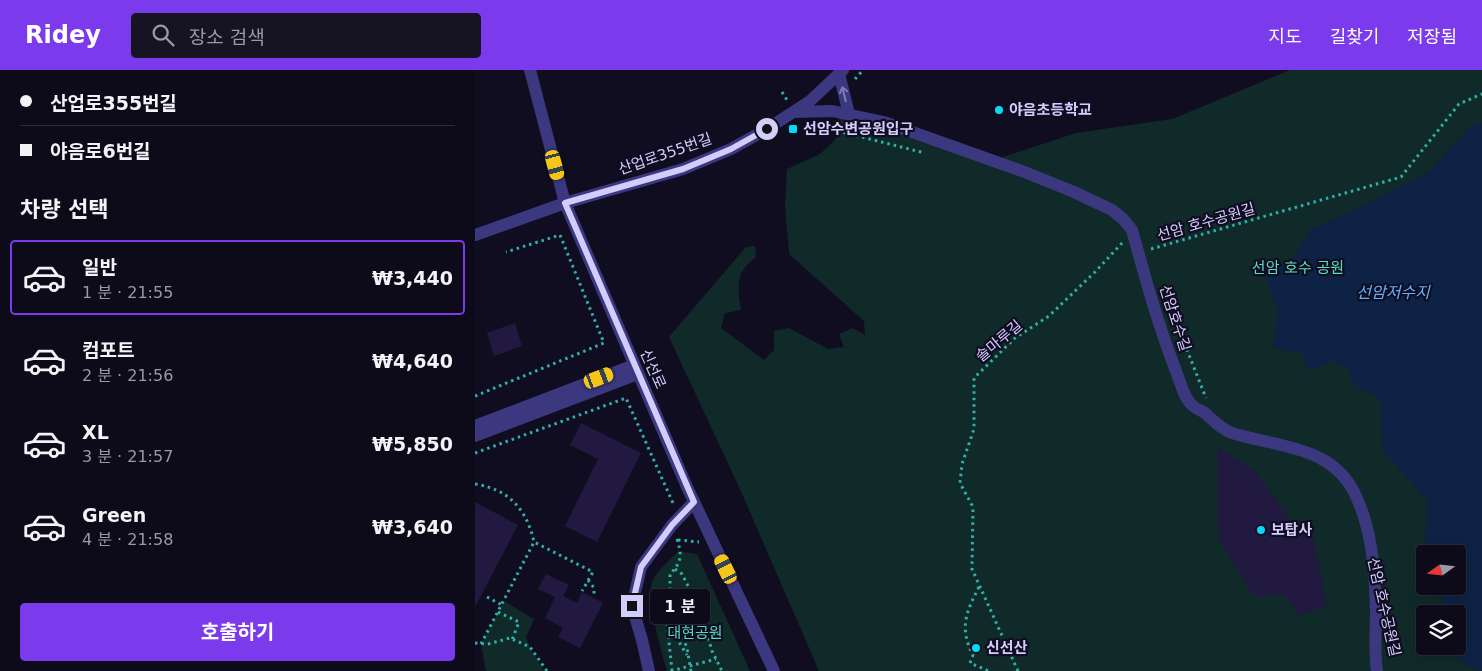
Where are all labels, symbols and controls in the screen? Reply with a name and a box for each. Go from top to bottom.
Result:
search box [131,13,481,58]
text: Ridey [25,21,101,49]
icon: search [149,21,177,49]
text: 장소 검색 [189,26,265,48]
text: 지도 [1269,26,1302,47]
text: 길찾기 [1330,26,1379,47]
text: 저장됨 [1407,26,1457,47]
one-way arrow [839,86,848,102]
text: 산업로355번길 [50,92,177,114]
place label: 야음초등학교 [1009,101,1092,119]
marker: 야음초등학교 [993,104,1005,116]
route start [756,118,778,140]
place label: 선암수변공원입구 [803,120,914,138]
marker: 선암수변공원입구 [787,123,799,135]
street label: 산업로355번길 [616,130,714,178]
text: 야음로6번길 [50,140,151,162]
car [543,149,566,181]
text: 차량 선택 [20,197,109,222]
street label: 선암 호수공원길 [1155,199,1257,245]
icon: car [22,255,67,300]
text: 일반 [82,256,117,278]
park label: 선암 호수 공원 [1252,259,1344,277]
text: ₩3,440 [372,267,453,289]
street label: 선암호수길 [1156,282,1194,354]
text: 1 분 · 21:55 [82,283,173,302]
water label: 선암저수지 [1356,283,1431,302]
street label: 솔마루길 [972,316,1026,366]
icon: car [22,338,67,383]
text: 컴포트 [82,339,134,361]
street label: 신선로 [636,346,670,392]
text: ₩4,640 [372,350,453,372]
text: 2 분 · 21:56 [82,366,173,385]
car [582,366,615,390]
icon: car [22,421,67,466]
text: XL [82,421,109,443]
text: ₩5,850 [372,433,453,455]
text: 3 분 · 21:57 [82,447,173,466]
icon: car [22,504,67,549]
text: Green [82,504,146,526]
text: ₩3,640 [372,516,453,538]
place label: 보탑사 [1271,521,1313,539]
marker: 보탑사 [1255,524,1267,536]
text: 4 분 · 21:58 [82,530,173,549]
north arrow [1416,545,1466,595]
map controls [1416,545,1466,655]
car [712,552,739,586]
street label: 선암 호수공원길 [1364,556,1404,658]
callout: 1 분 [649,588,709,624]
route end [621,595,643,617]
text: 1 분 [664,597,696,616]
button: 호출하기 [20,603,455,661]
button: layers [1416,605,1466,655]
park label: 대현공원 [667,624,723,642]
place label: 신선산 [986,639,1028,657]
marker: 신선산 [970,642,982,654]

